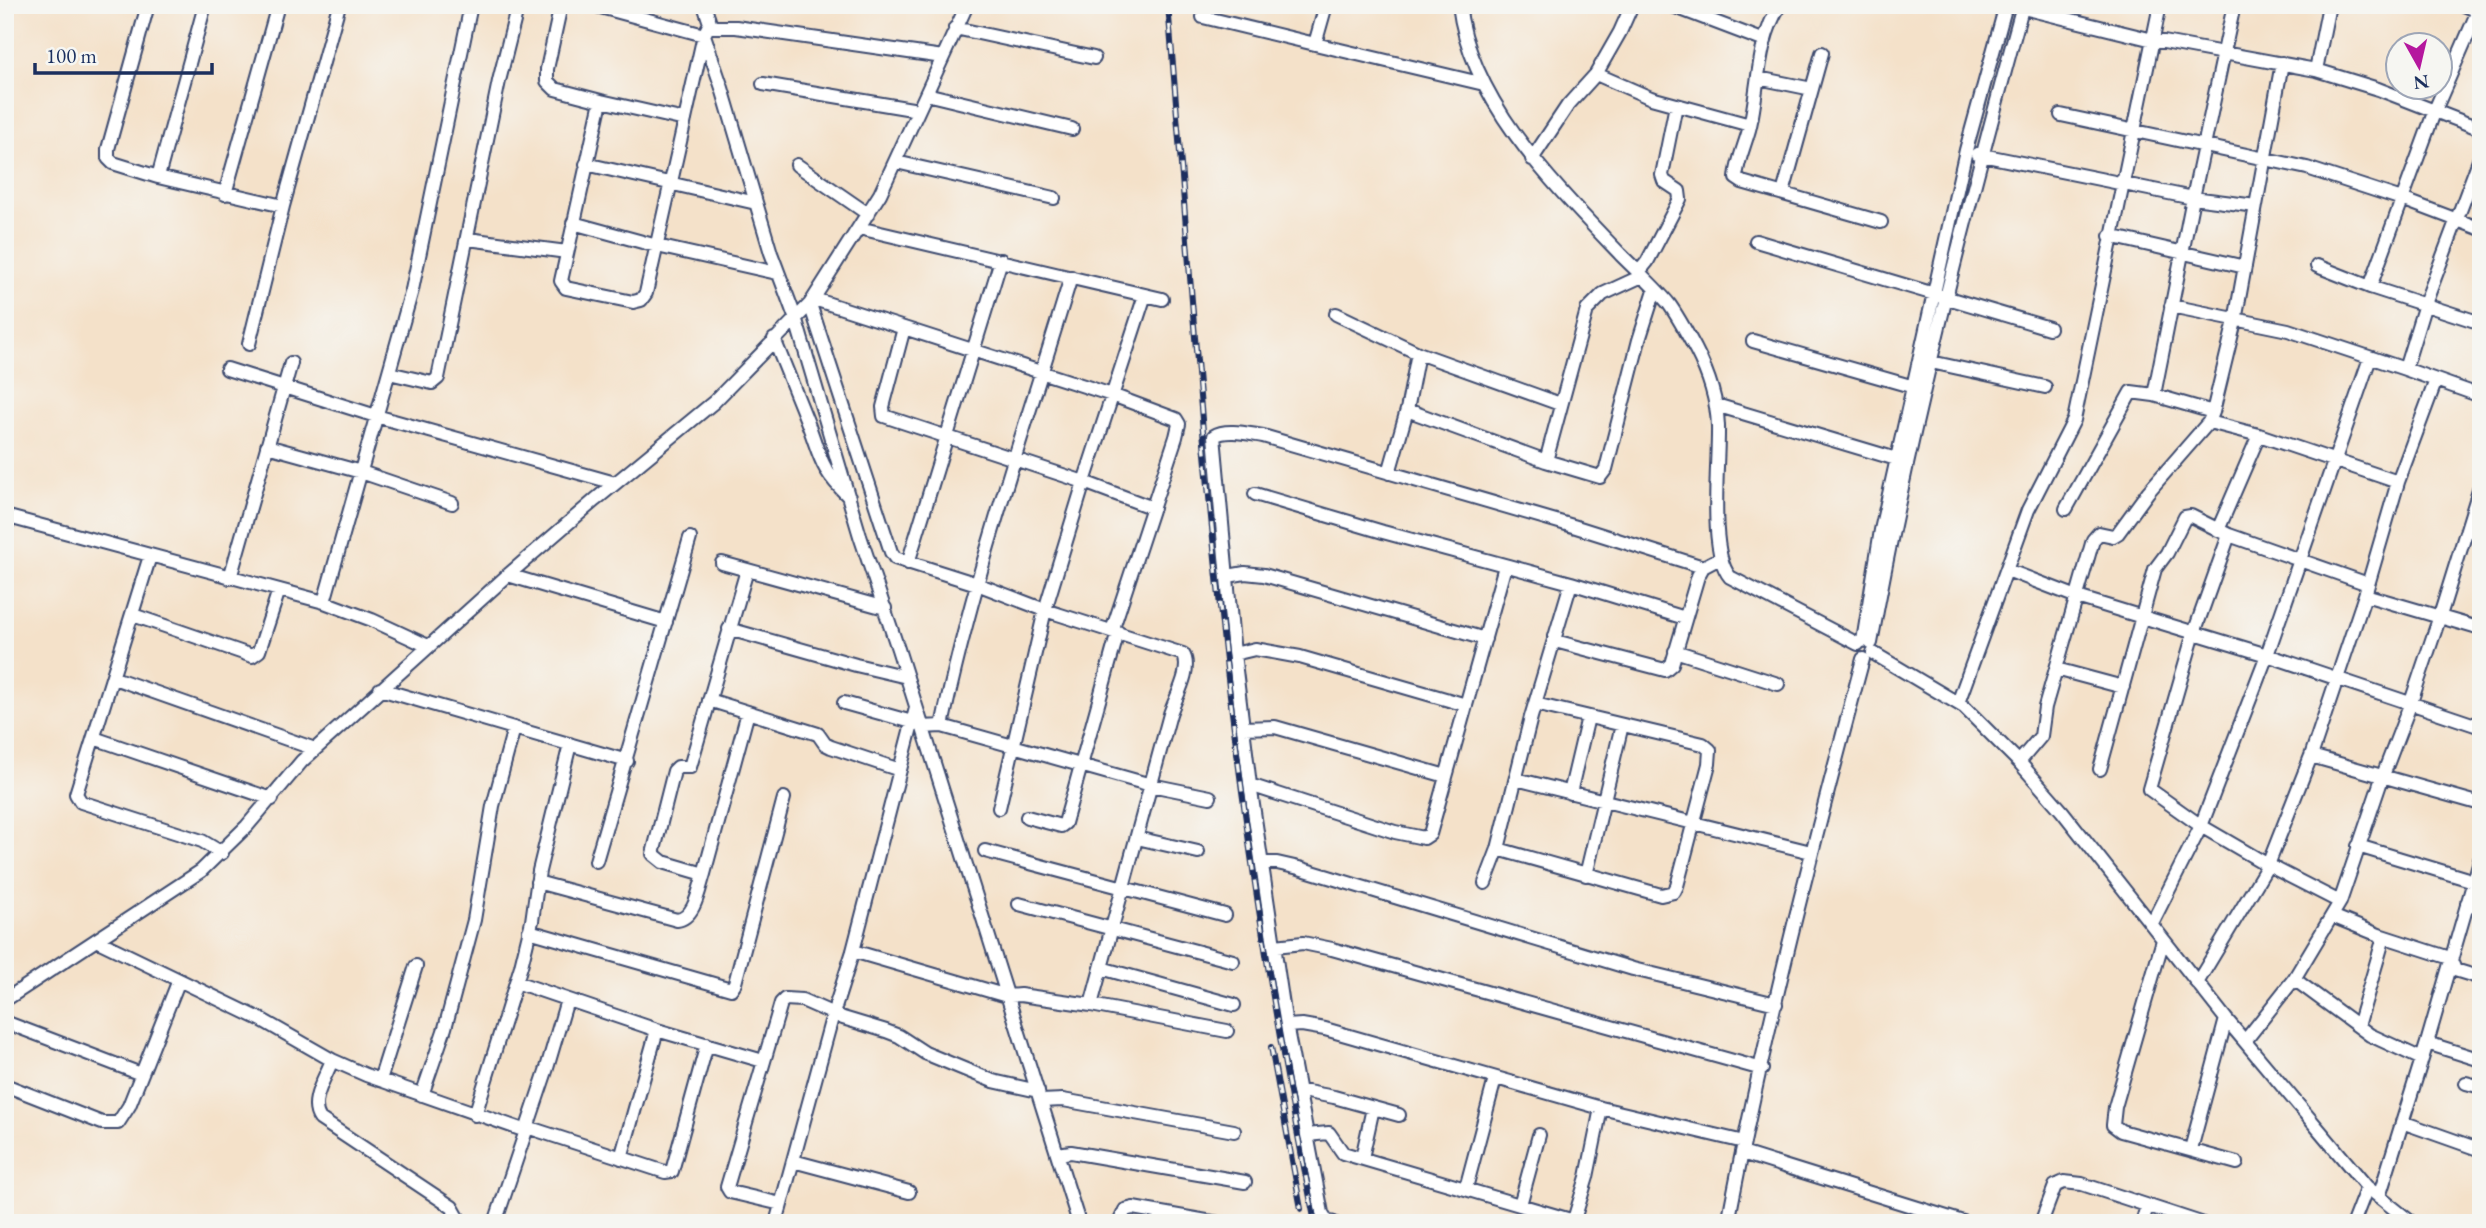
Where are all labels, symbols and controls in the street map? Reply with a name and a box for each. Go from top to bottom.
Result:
scale bar [35,32,212,76]
north arrow [2384,32,2454,102]
text: 100 m [46,42,97,69]
text: N [2411,69,2431,96]

